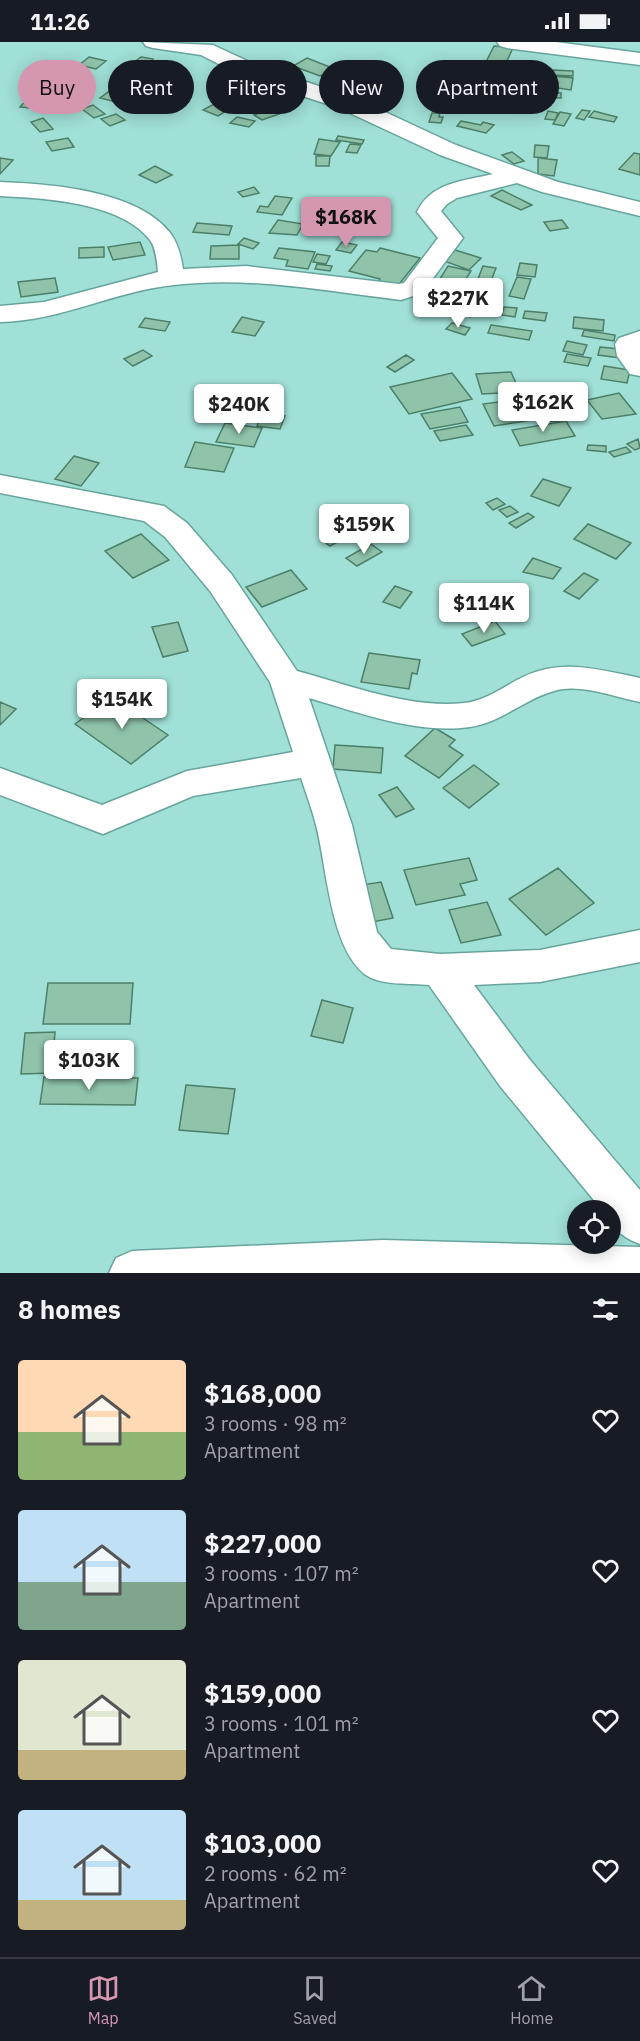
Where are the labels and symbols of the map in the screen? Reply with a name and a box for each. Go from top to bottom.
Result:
pin: $168K [304,197,388,248]
pin: $227K [416,278,500,329]
pin: $162K [501,382,585,433]
pin: $240K [197,384,281,435]
pin: $159K [322,504,406,555]
pin: $114K [442,583,526,634]
pin: $154K [80,679,164,730]
pin: $103K [47,1040,131,1091]

